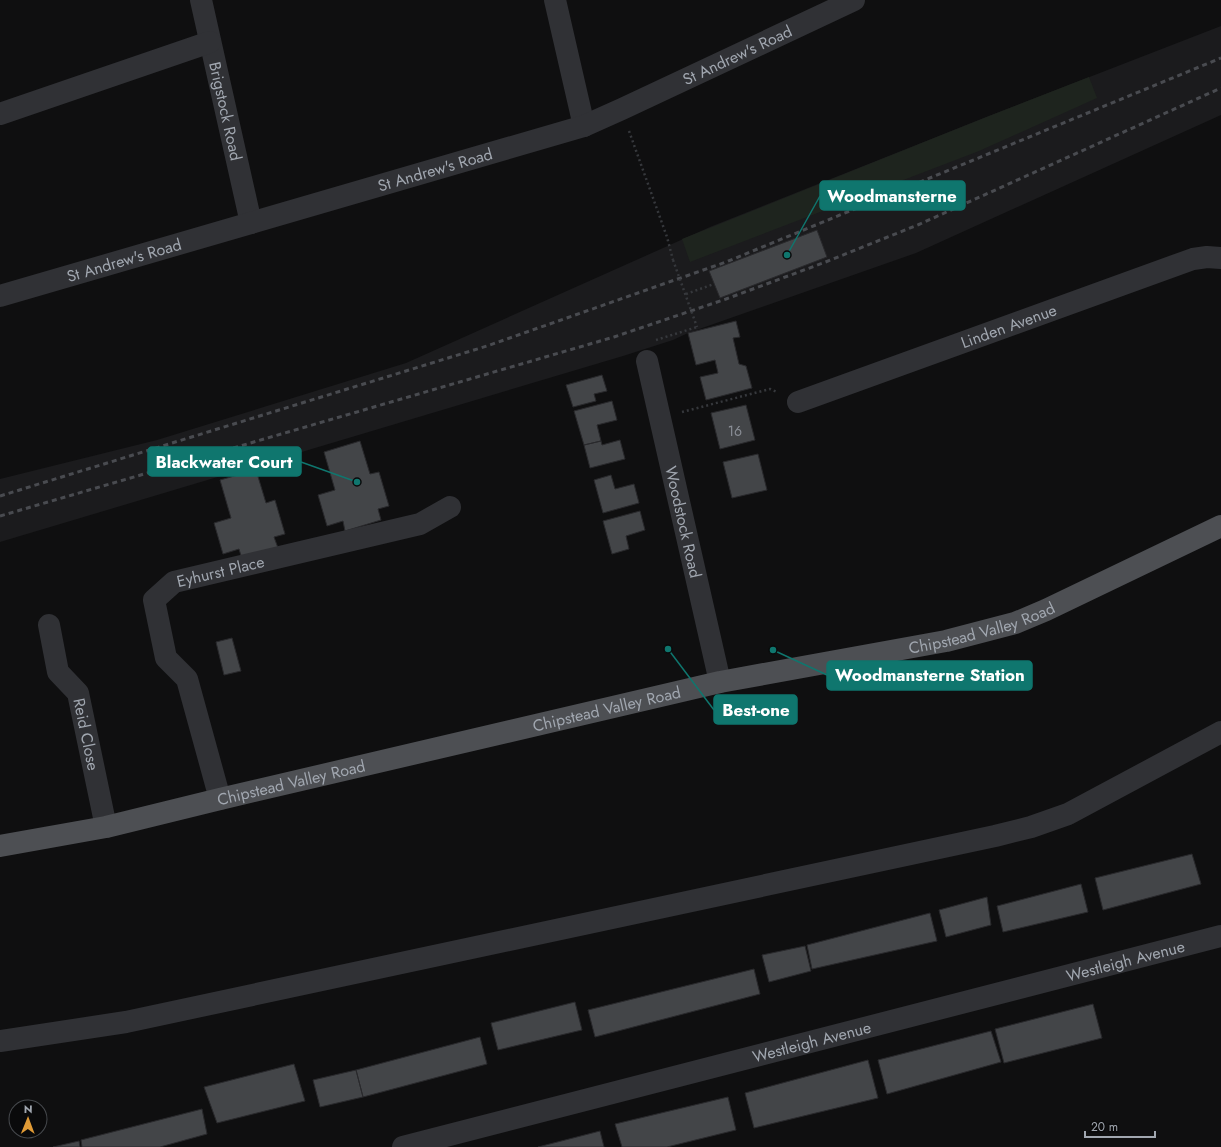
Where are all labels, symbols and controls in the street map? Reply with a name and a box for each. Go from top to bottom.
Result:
street label: St Andrew's Road [679,19,796,91]
street label: Brigstock Road [204,60,248,163]
street label: St Andrew's Road [375,142,495,197]
callout: Woodmansterne [820,181,965,210]
text: Woodmansterne [827,184,957,208]
street label: St Andrew's Road [64,232,184,288]
street label: Linden Avenue [958,298,1060,354]
house number: 16 [728,421,742,441]
callout: Blackwater Court [148,447,301,476]
text: Blackwater Court [156,450,293,474]
street label: Woodstock Road [660,464,707,580]
street label: Eyhurst Place [174,550,267,592]
street label: Chipstead Valley Road [907,596,1059,659]
callout: Woodmansterne Station [827,661,1032,690]
text: Woodmansterne Station [835,663,1025,687]
street label: Chipstead Valley Road [530,680,683,737]
callout: Best-one [714,695,797,724]
street label: Reid Close [68,696,105,773]
text: Best-one [722,698,790,722]
street label: Chipstead Valley Road [215,754,367,811]
street label: Westleigh Avenue [1064,934,1187,987]
street label: Westleigh Avenue [750,1015,873,1068]
north arrow [8,1099,48,1139]
text: N [24,1101,33,1117]
scale bar [1085,1113,1155,1139]
text: 20 m [1091,1118,1118,1136]

